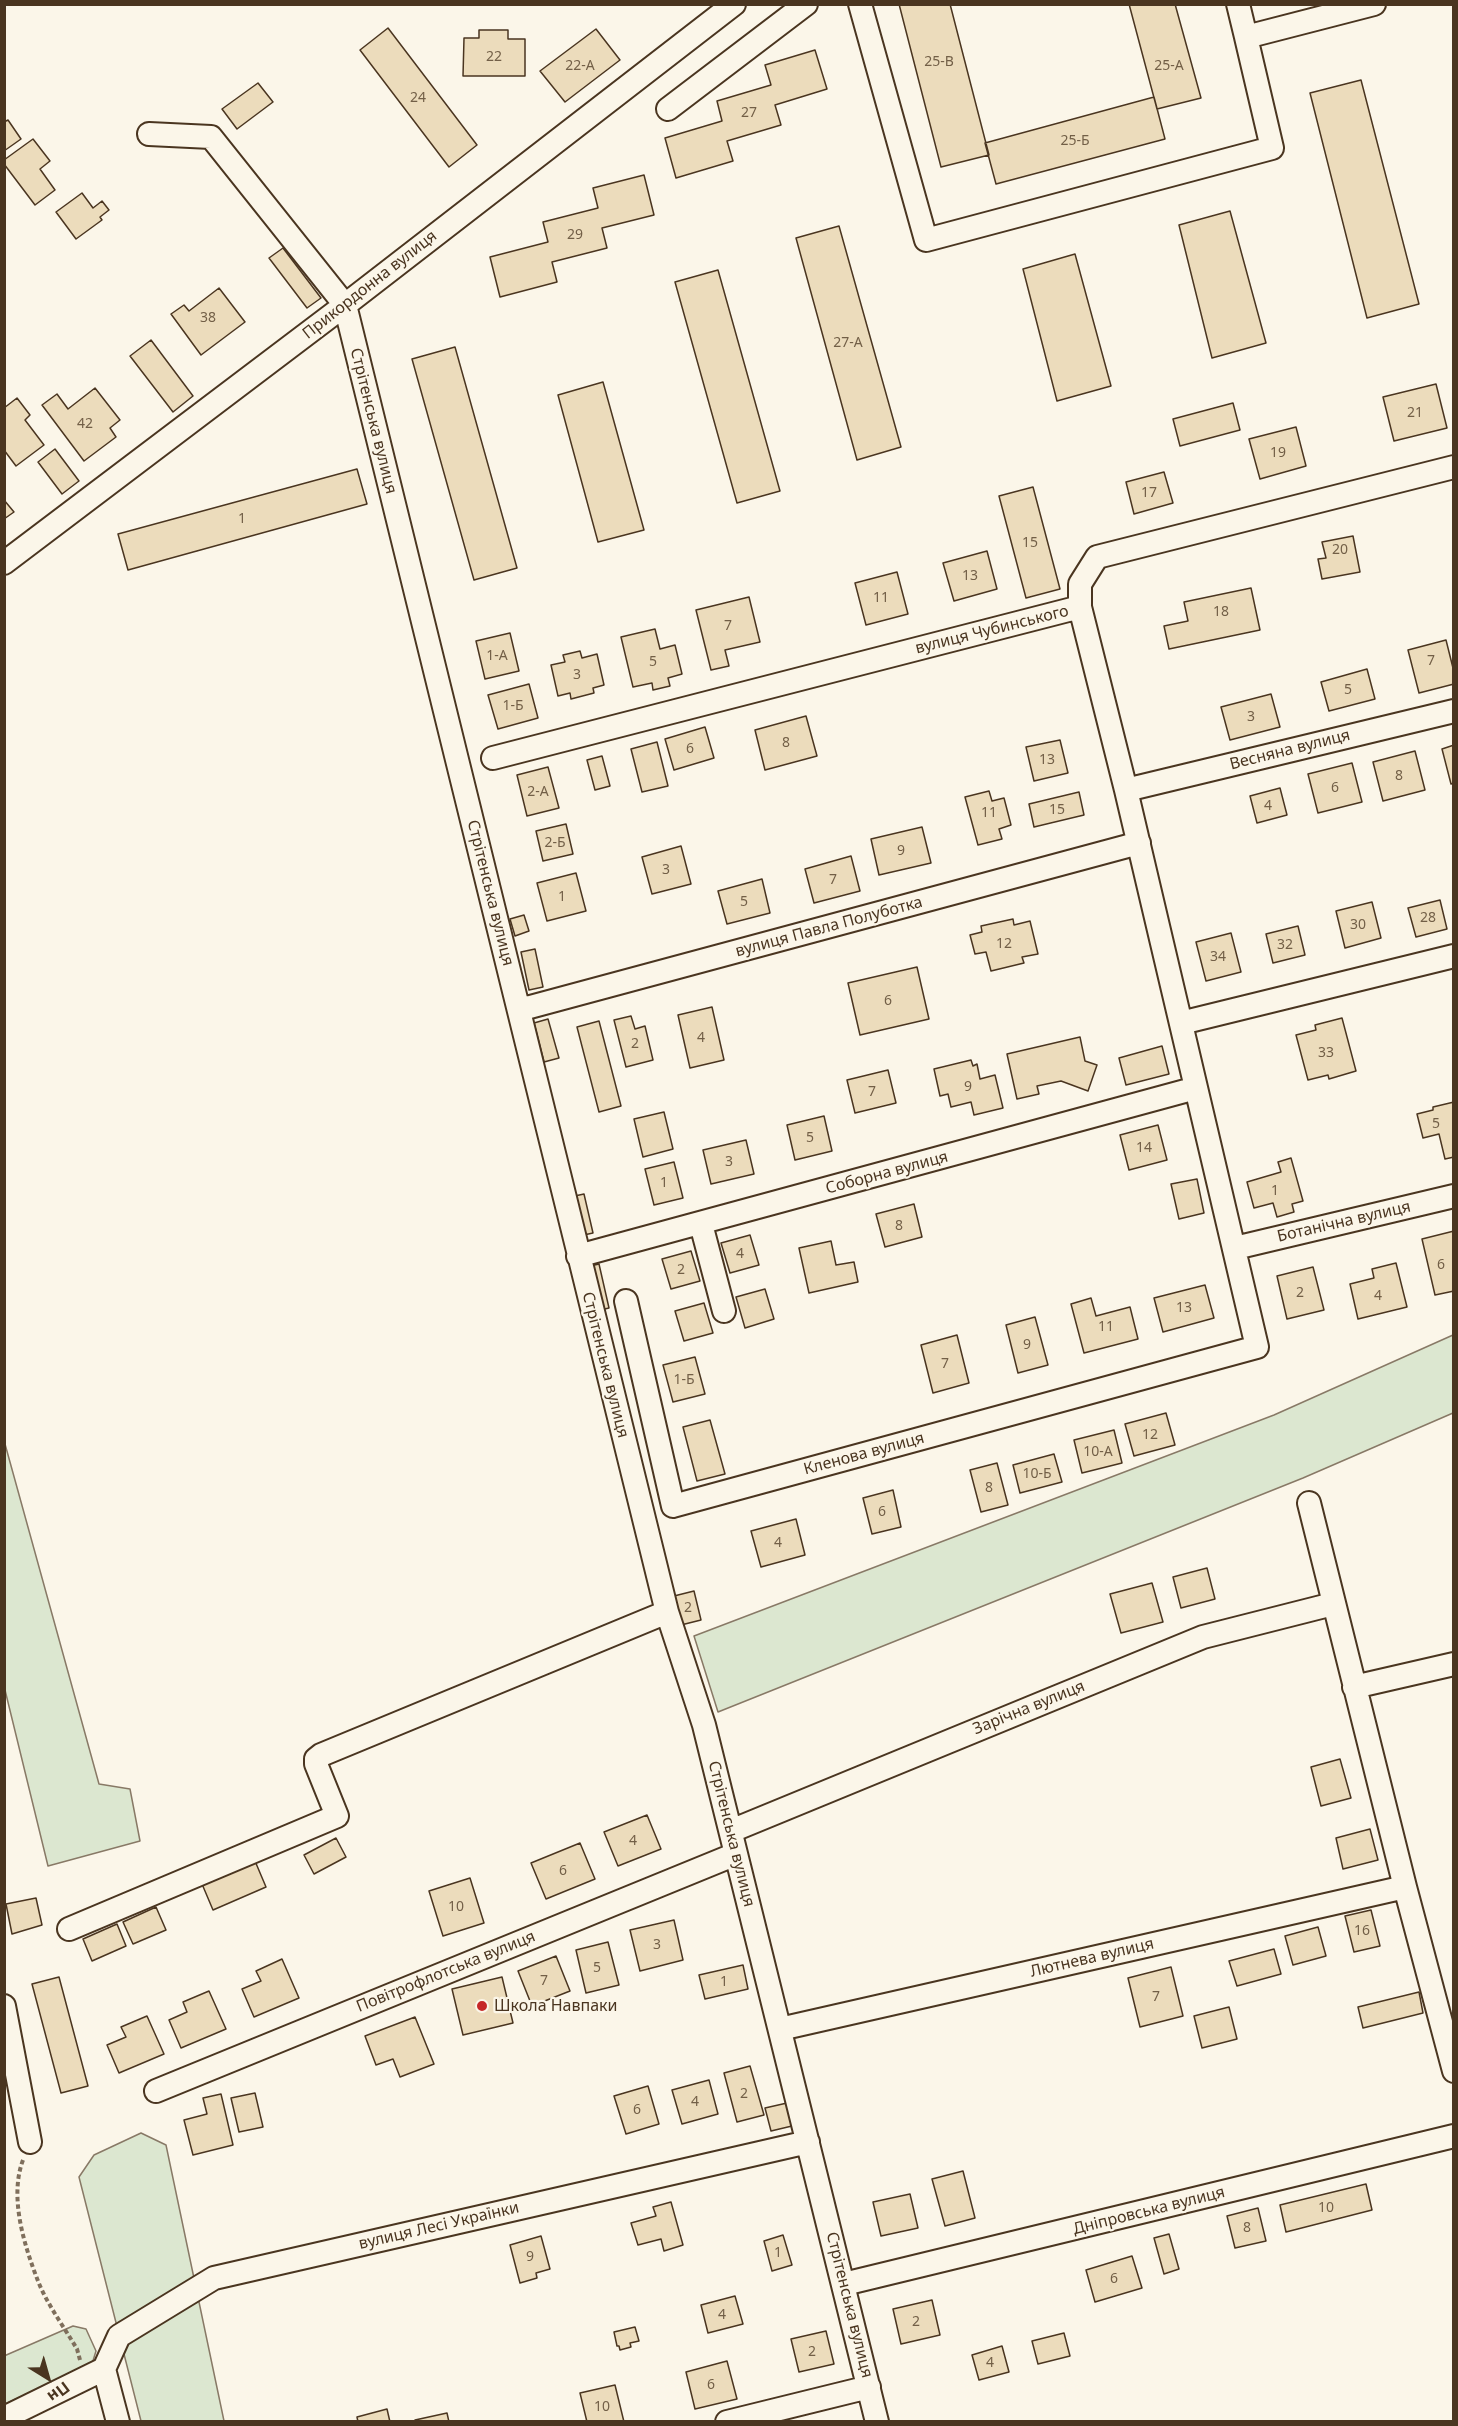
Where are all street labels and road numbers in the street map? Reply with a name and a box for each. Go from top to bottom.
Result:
street label: Прикордонна вулиця [299,227,441,343]
street label: Стрітенська вулиця [346,346,400,496]
street label: вулиця Чубинського [913,602,1071,658]
street label: Весняна вулиця [1228,726,1352,774]
street label: Стрітенська вулиця [463,818,517,968]
street label: вулиця Павла Полуботка [733,893,925,961]
street label: Соборна вулиця [824,1147,950,1199]
street label: Ботанічна вулиця [1275,1197,1413,1247]
street label: Стрітенська вулиця [578,1290,632,1440]
street label: Кленова вулиця [802,1429,926,1479]
street label: Зарічна вулиця [970,1677,1088,1739]
street label: Стрітенська вулиця [704,1759,758,1909]
street label: Повітрофлотська вулиця [354,1927,538,2017]
street label: Лютнева вулиця [1028,1934,1156,1982]
street label: Дніпровська вулиця [1071,2183,1227,2239]
street label: вулиця Лесі Українки [357,2198,521,2254]
street label: Стрітенська вулиця [822,2230,876,2380]

